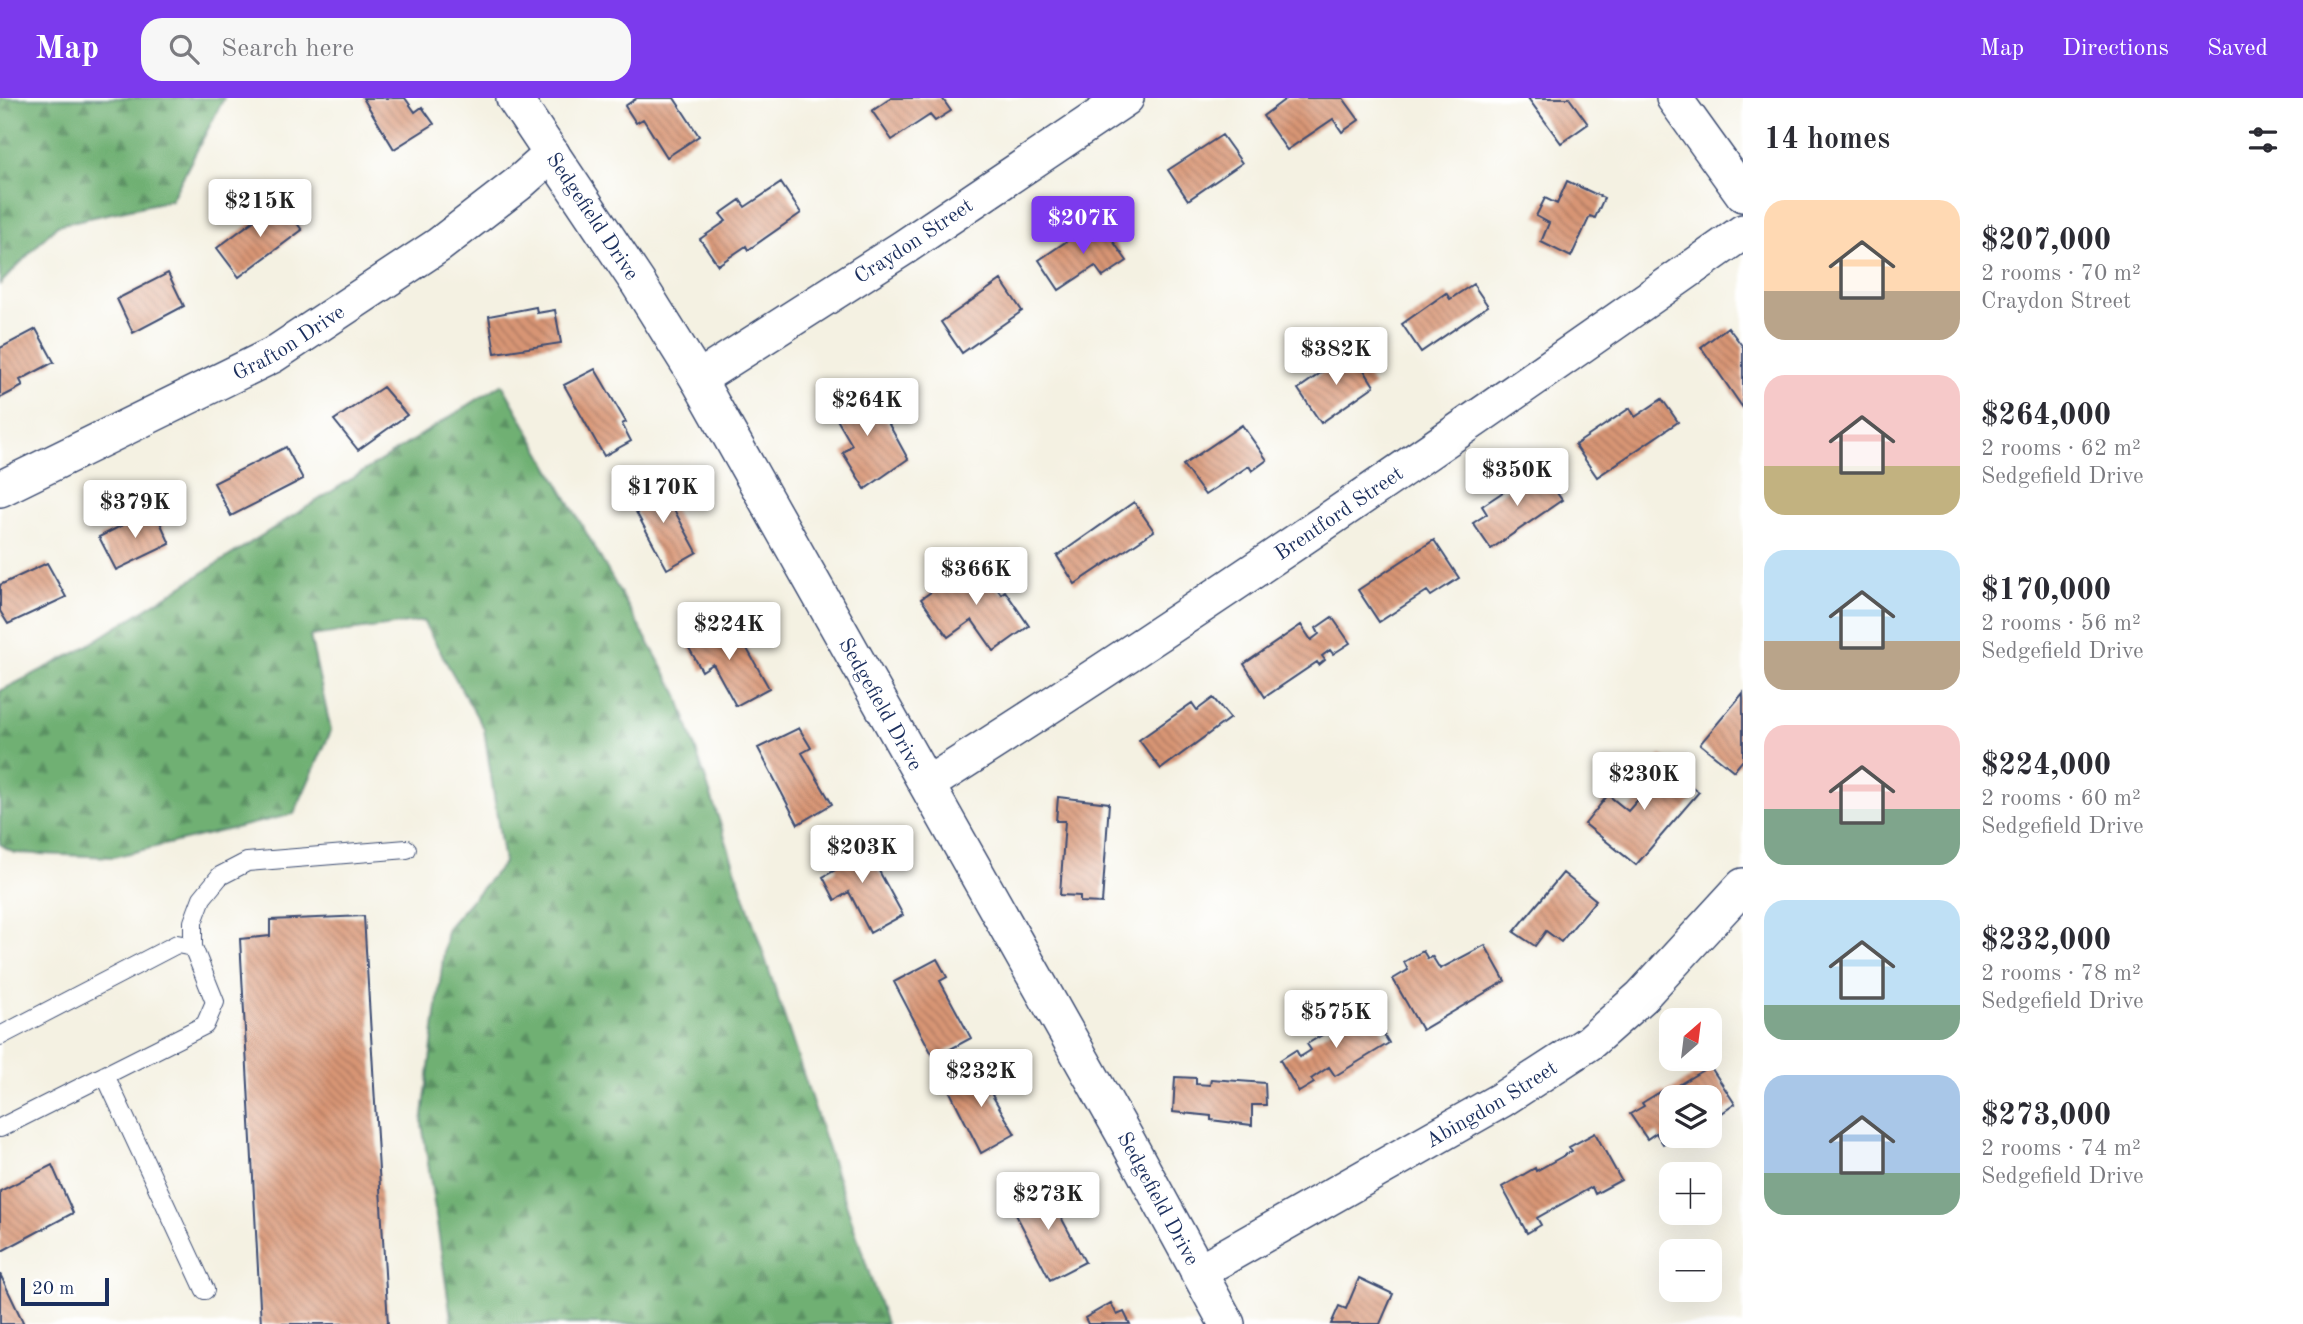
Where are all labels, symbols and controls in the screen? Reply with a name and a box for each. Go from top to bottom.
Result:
search box [141,18,631,81]
icon: search [165,30,203,68]
text: Map [35,33,99,66]
text: Search here [221,36,354,62]
text: Map [1980,37,2024,61]
text: Directions [2062,37,2169,61]
text: Saved [2207,37,2268,61]
icon: filters [2244,121,2282,159]
text: 14 homes [1764,125,1890,155]
street label: Sedgefield Drive [542,149,642,284]
pin: $215K [211,180,309,239]
text: $215K [224,190,296,213]
street label: Craydon Street [851,195,977,288]
pin: $207K [1034,197,1132,256]
text: $207K [1047,207,1119,230]
text: $207,000 [1981,226,2111,256]
icon: home [1820,228,1904,312]
text: 2 rooms · 70 m² [1981,262,2141,285]
text: Craydon Street [1981,290,2131,313]
street label: Grafton Drive [230,302,349,385]
pin: $382K [1287,328,1385,387]
text: $382K [1300,338,1372,361]
pin: $264K [818,378,916,438]
text: $264K [831,389,903,412]
text: $264,000 [1981,401,2111,431]
icon: home [1820,403,1904,487]
text: 2 rooms · 62 m² [1981,437,2141,460]
pin: $350K [1468,448,1566,508]
text: $350K [1481,459,1553,482]
street label: Brentford Street [1272,463,1407,565]
text: Sedgefield Drive [1981,465,2144,488]
pin: $170K [614,466,712,525]
text: $170K [627,476,699,499]
pin: $379K [86,480,184,540]
text: $379K [99,491,171,514]
pin: $366K [927,547,1025,607]
text: $366K [940,558,1012,581]
text: $170,000 [1981,576,2111,606]
icon: home [1820,578,1904,662]
pin: $224K [680,602,778,662]
text: 2 rooms · 56 m² [1981,612,2141,635]
text: $224K [693,613,765,636]
street label: Sedgefield Drive [834,635,925,775]
text: Sedgefield Drive [1981,640,2144,663]
text: $224,000 [1981,751,2111,781]
pin: $230K [1595,752,1693,812]
icon: home [1820,753,1904,837]
text: $230K [1608,763,1680,786]
text: 2 rooms · 60 m² [1981,787,2141,810]
text: Sedgefield Drive [1981,815,2144,838]
pin: $203K [813,826,911,885]
text: $203K [826,836,898,859]
text: $232,000 [1981,926,2111,956]
icon: home [1820,928,1904,1012]
text: 2 rooms · 78 m² [1981,962,2141,985]
pin: $575K [1287,990,1385,1050]
text: Sedgefield Drive [1981,990,2144,1013]
text: $575K [1300,1001,1372,1024]
north arrow [1659,1008,1722,1071]
map controls [1659,1008,1722,1302]
pin: $232K [932,1049,1030,1109]
street label: Abingdon Street [1422,1057,1562,1152]
text: $232K [945,1060,1017,1083]
button: layers [1659,1085,1722,1148]
text: $273,000 [1981,1101,2111,1131]
icon: home [1820,1103,1904,1187]
street label: Sedgefield Drive [1113,1129,1202,1269]
text: 2 rooms · 74 m² [1981,1137,2141,1160]
button: + [1659,1162,1722,1225]
text: Sedgefield Drive [1981,1165,2144,1188]
pin: $273K [999,1172,1097,1232]
text: $273K [1012,1183,1084,1206]
button: − [1659,1239,1722,1302]
scale bar [21,1275,108,1307]
text: 20 m [32,1280,74,1299]

